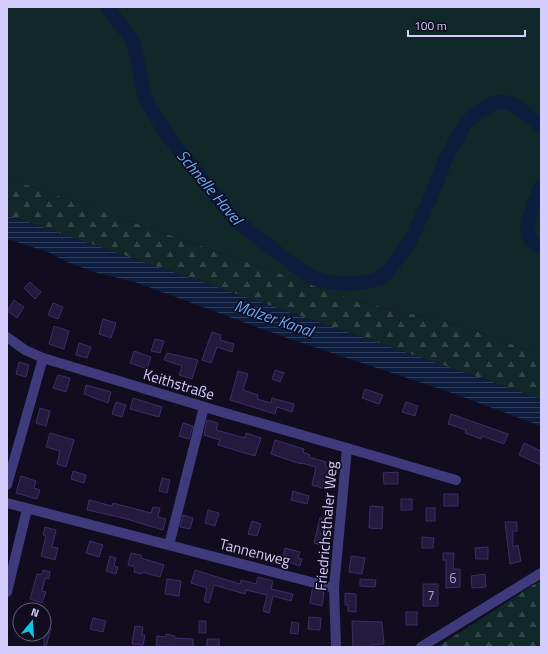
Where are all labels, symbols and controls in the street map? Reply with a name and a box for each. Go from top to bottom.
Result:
scale bar [408,12,525,38]
text: 100 m [414,16,447,35]
water label: Schnelle Havel [171,144,250,231]
water label: Malzer Kanal [231,293,318,343]
street label: Keithstraße [140,362,218,406]
street label: Friedrichsthaler Weg [309,460,343,592]
street label: Tannenweg [217,532,293,572]
house number: 6 [449,568,457,588]
house number: 7 [427,585,435,605]
north arrow [12,602,52,642]
text: N [29,604,41,621]

